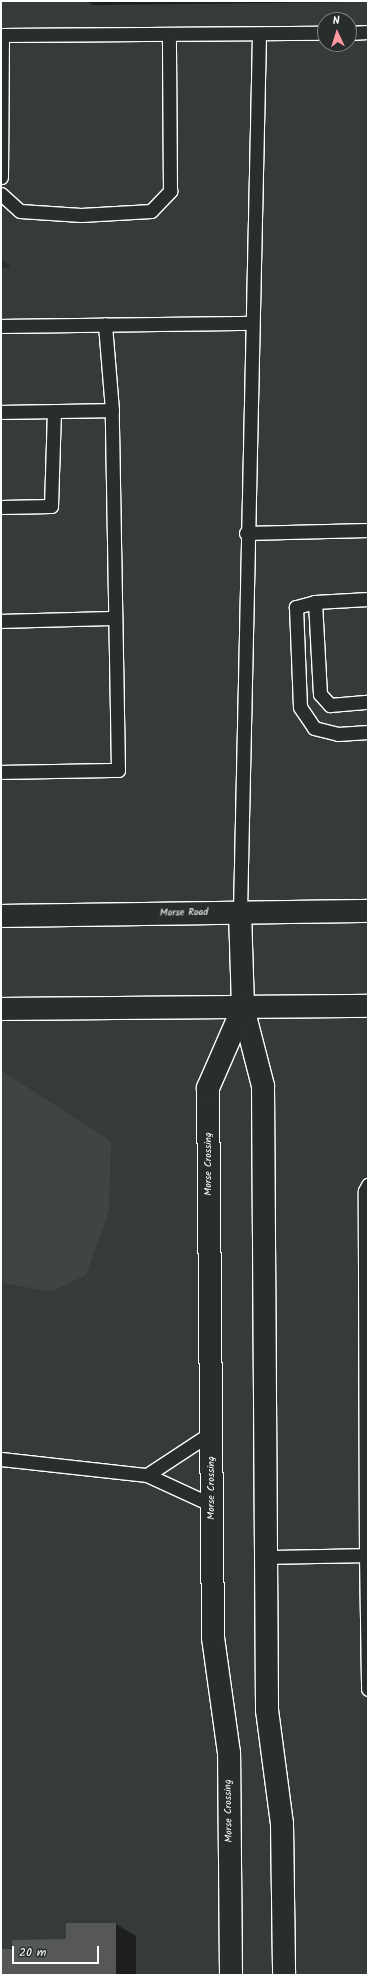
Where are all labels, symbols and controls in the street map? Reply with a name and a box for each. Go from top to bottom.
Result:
north arrow [317,12,357,52]
text: N [332,12,340,30]
street label: Morse Road [160,907,208,919]
street label: Morse Crossing [203,1132,215,1196]
street label: Morse Crossing [206,1456,218,1520]
street label: Morse Crossing [222,1779,236,1843]
scale bar [14,1938,101,1964]
text: 20 m [19,1943,46,1962]

